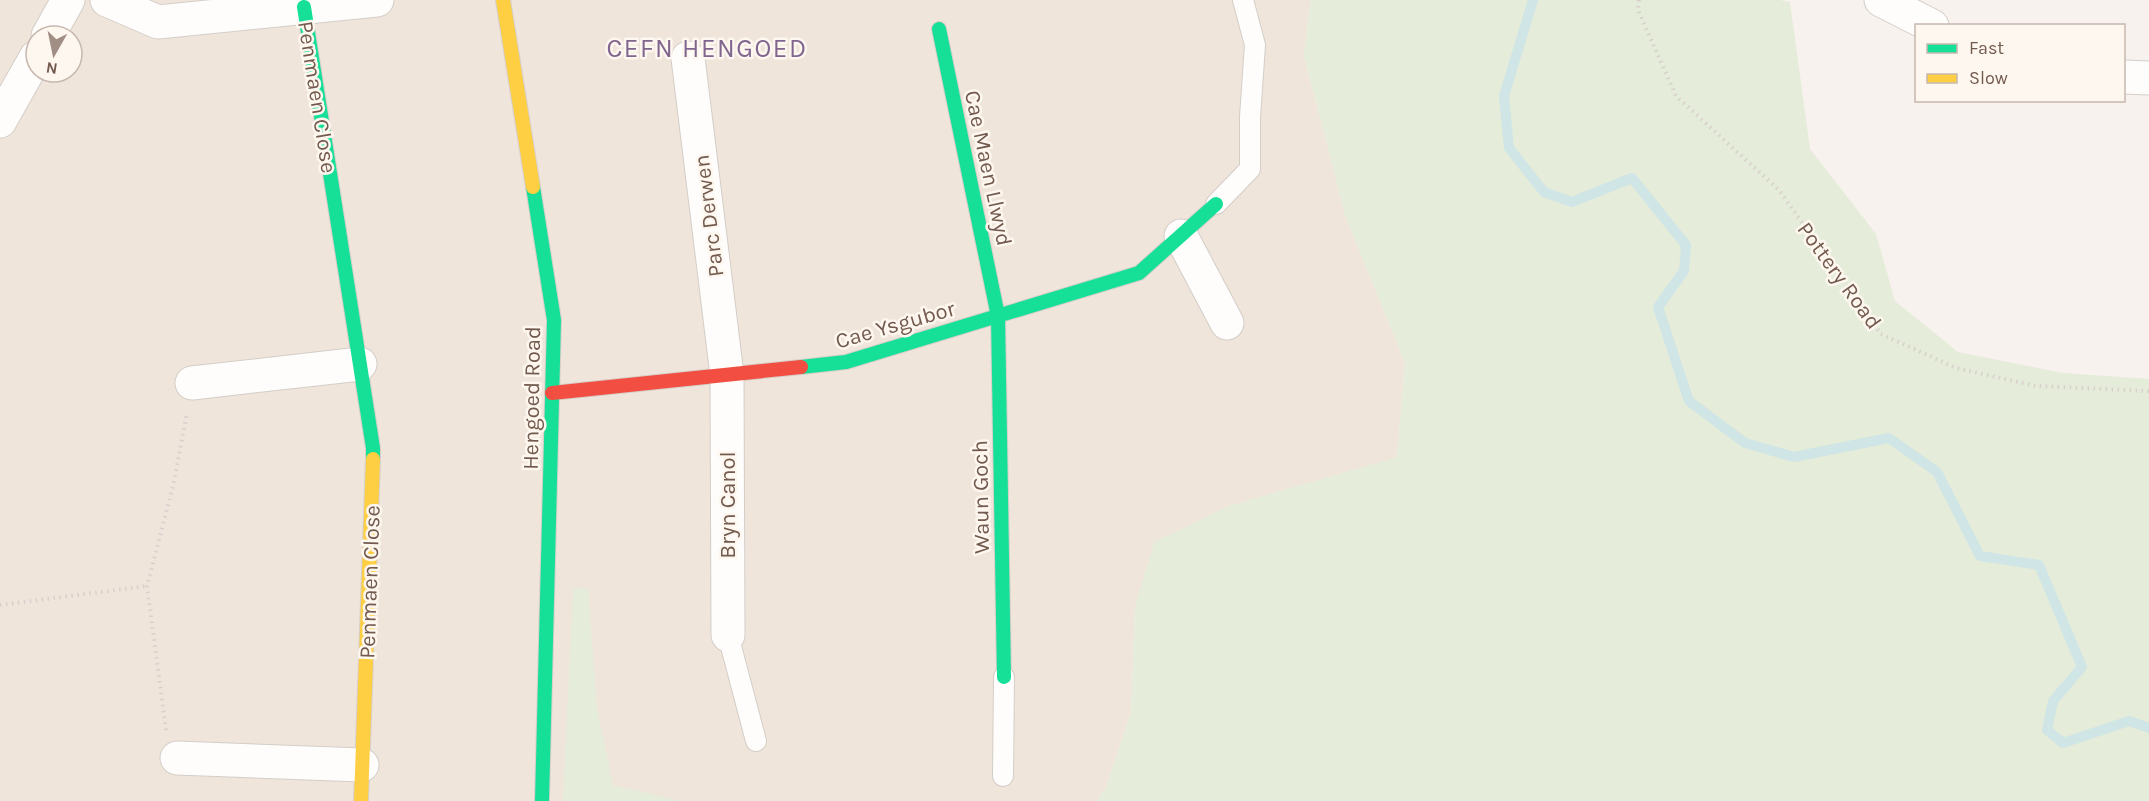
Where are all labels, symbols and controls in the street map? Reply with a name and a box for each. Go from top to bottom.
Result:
street label: Penmaen Close [292,19,342,175]
north arrow [24,24,84,84]
legend [1915,24,2125,102]
district label: CEFN HENGOED [606,33,808,64]
text: Fast [1969,37,2004,59]
text: N [45,58,59,79]
text: Slow [1969,67,2008,89]
street label: Cae Maen Llwyd [959,88,1017,248]
street label: Parc Derwen [689,153,729,279]
street label: Pottery Road [1792,217,1887,334]
street label: Cae Ysgubor [833,295,958,354]
street label: Hengoed Road [518,326,546,470]
street label: Waun Goch [967,440,995,554]
street label: Bryn Canol [715,451,741,559]
street label: Penmaen Close [354,505,386,659]

